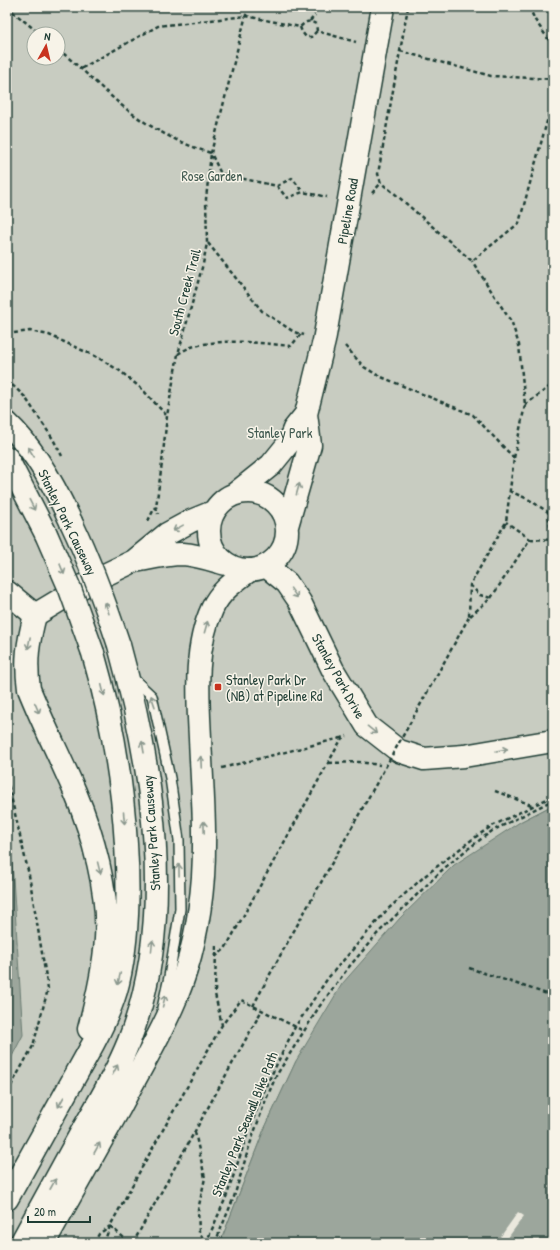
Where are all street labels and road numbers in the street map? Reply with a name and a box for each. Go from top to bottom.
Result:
street label: Pipeline Road [332,176,363,246]
street label: South Creek Trail [163,246,205,338]
street label: Stanley Park Causeway [33,466,102,579]
street label: Stanley Park Drive [307,630,370,723]
street label: Stanley Park Causeway [137,774,166,891]
street label: Stanley Park Seawall Bike Path [206,1049,283,1200]

